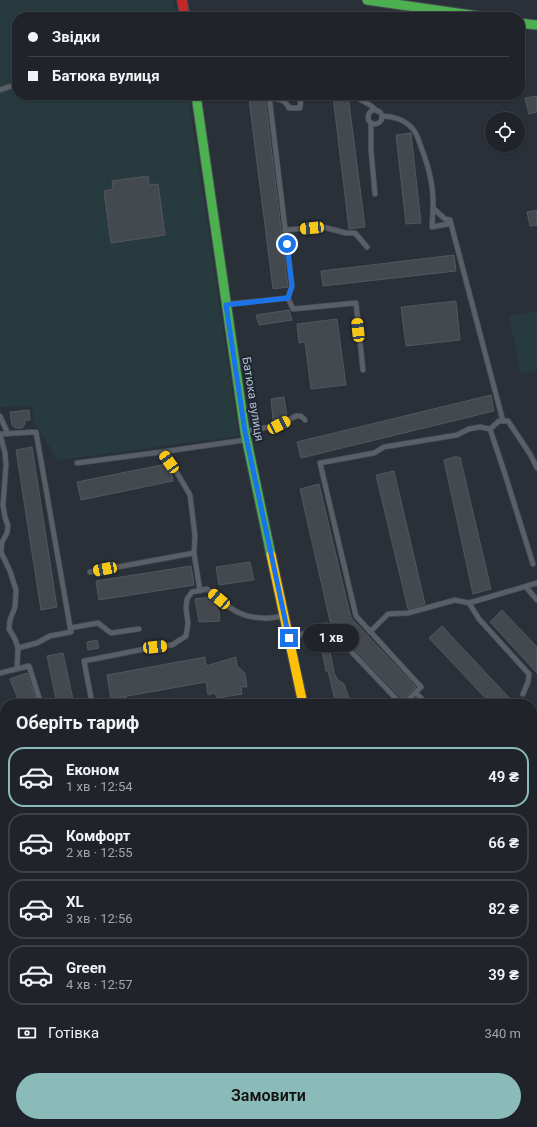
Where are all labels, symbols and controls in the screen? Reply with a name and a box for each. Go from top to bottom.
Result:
text: Звідки [52,28,100,46]
text: Батюка вулиця [52,67,160,85]
map controls [485,112,525,152]
button: locate [485,112,525,152]
car [300,221,324,235]
route start [278,235,296,253]
car [351,317,365,343]
street label: Батюка вулиця [239,356,267,442]
car [266,414,292,436]
car [157,449,181,475]
car [92,561,118,577]
car [206,587,232,611]
callout: 1 хв [303,624,359,652]
route end [280,629,298,647]
text: 1 хв [319,630,343,645]
car [142,640,168,654]
text: Оберіть тариф [16,712,139,733]
icon: car [18,759,54,795]
text: Економ [66,761,119,779]
text: 49 ₴ [488,768,519,786]
text: 1 хв · 12:54 [66,779,133,794]
icon: car [18,825,54,861]
text: Комфорт [66,827,130,845]
text: 66 ₴ [488,834,519,852]
text: 2 хв · 12:55 [66,845,133,860]
icon: car [18,891,54,927]
text: XL [66,893,84,911]
text: 82 ₴ [488,900,519,918]
text: 3 хв · 12:56 [66,911,133,926]
icon: car [18,957,54,993]
text: Green [66,959,106,977]
text: 39 ₴ [488,966,519,984]
text: 4 хв · 12:57 [66,977,133,992]
icon: cash [16,1022,38,1044]
text: Готівка [48,1024,99,1042]
text: 340 m [484,1026,521,1041]
button: Замовити [16,1073,521,1119]

